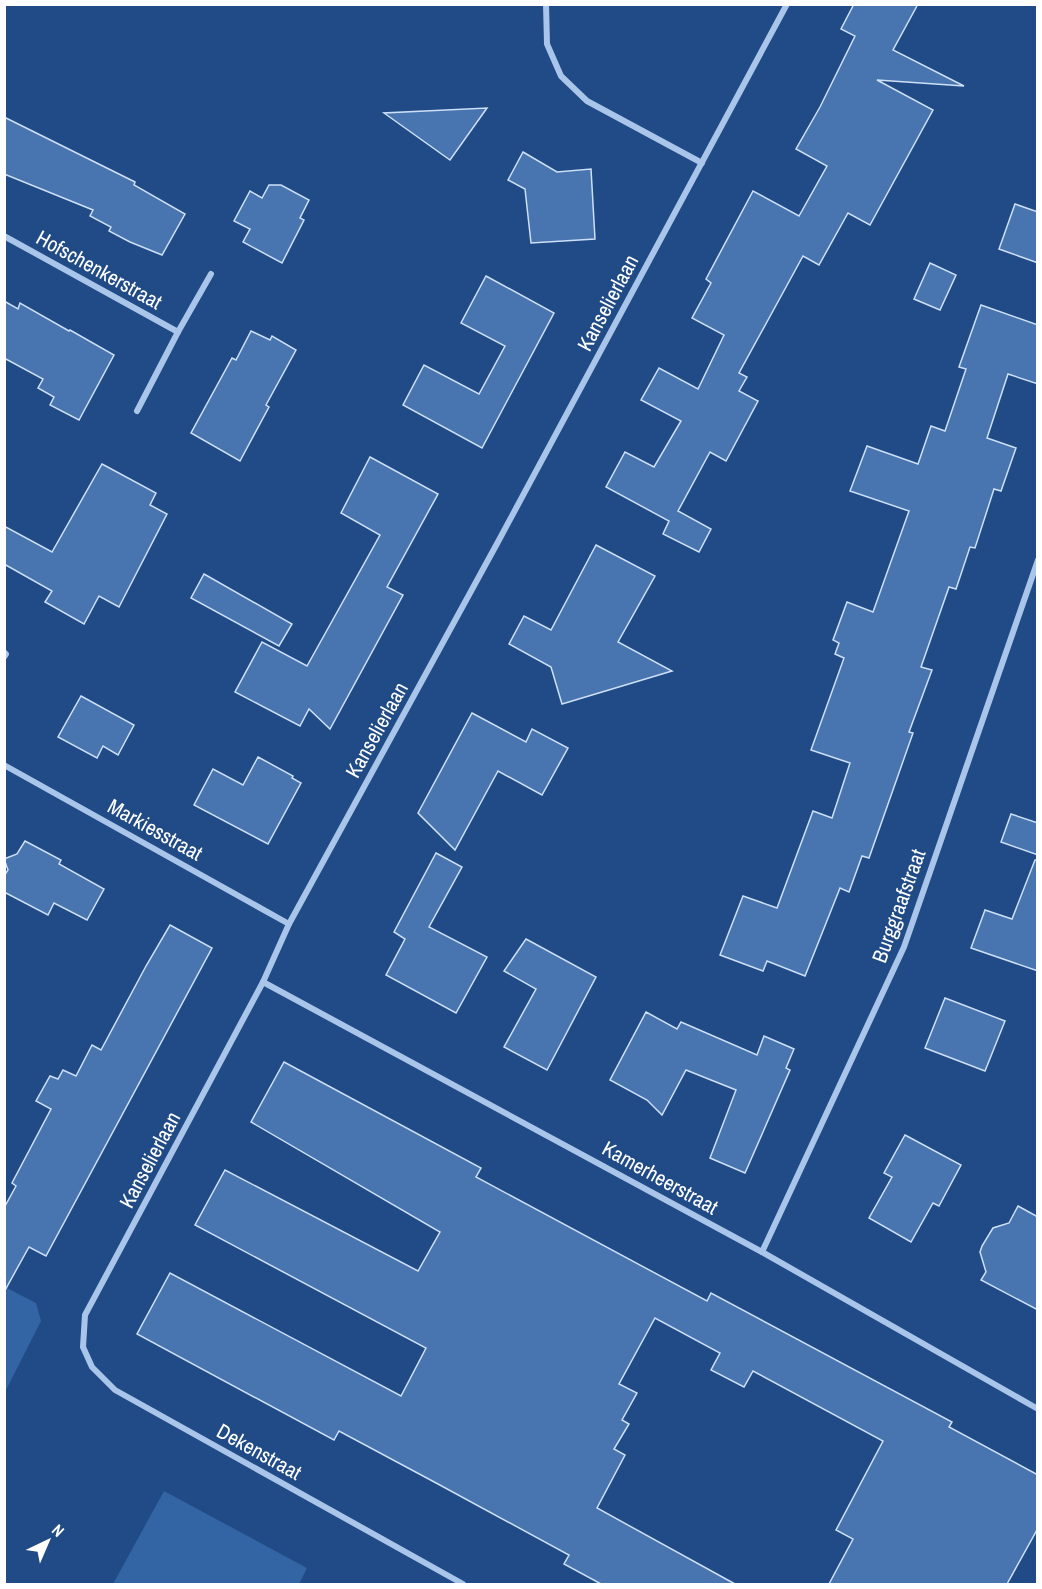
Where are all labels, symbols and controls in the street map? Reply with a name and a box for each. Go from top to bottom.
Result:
street label: Hofschenkerstraat [31,223,168,316]
street label: Kanselierlaan [570,249,645,356]
street label: Kanselierlaan [338,677,415,783]
street label: Markiesstraat [103,792,208,868]
street label: Burggraafstraat [865,845,933,967]
street label: Kanselierlaan [112,1106,187,1213]
street label: Kamerheerstraat [597,1134,724,1221]
street label: Dekenstraat [212,1416,307,1487]
north arrow [18,1511,78,1571]
text: N [47,1519,69,1541]

